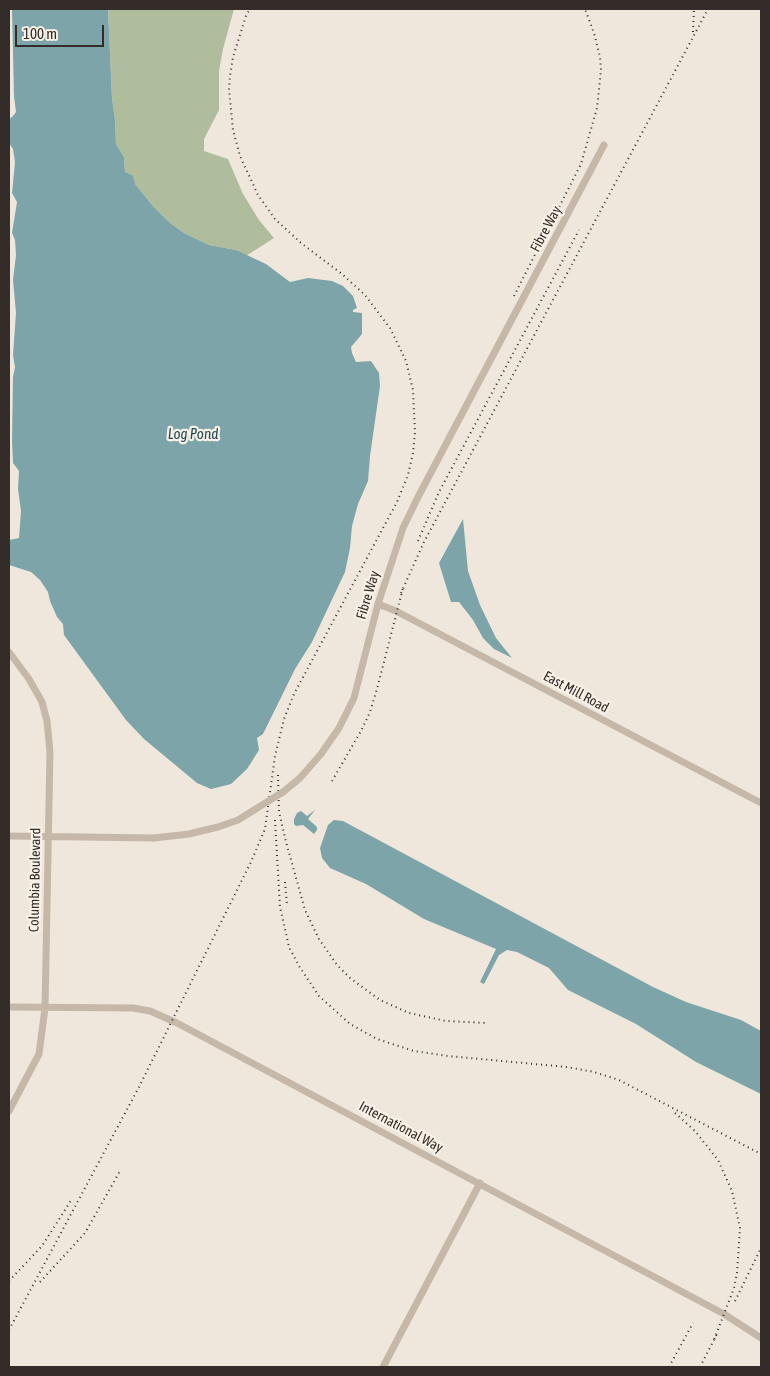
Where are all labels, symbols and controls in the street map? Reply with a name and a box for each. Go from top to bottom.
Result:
scale bar [18,15,106,47]
text: 100 m [23,25,57,42]
street label: Fibre Way [527,203,565,255]
water label: Log Pond [168,425,218,443]
street label: Fibre Way [353,569,383,621]
street label: East Mill Road [540,668,612,716]
street label: Columbia Boulevard [26,828,44,932]
street label: International Way [356,1098,446,1156]

